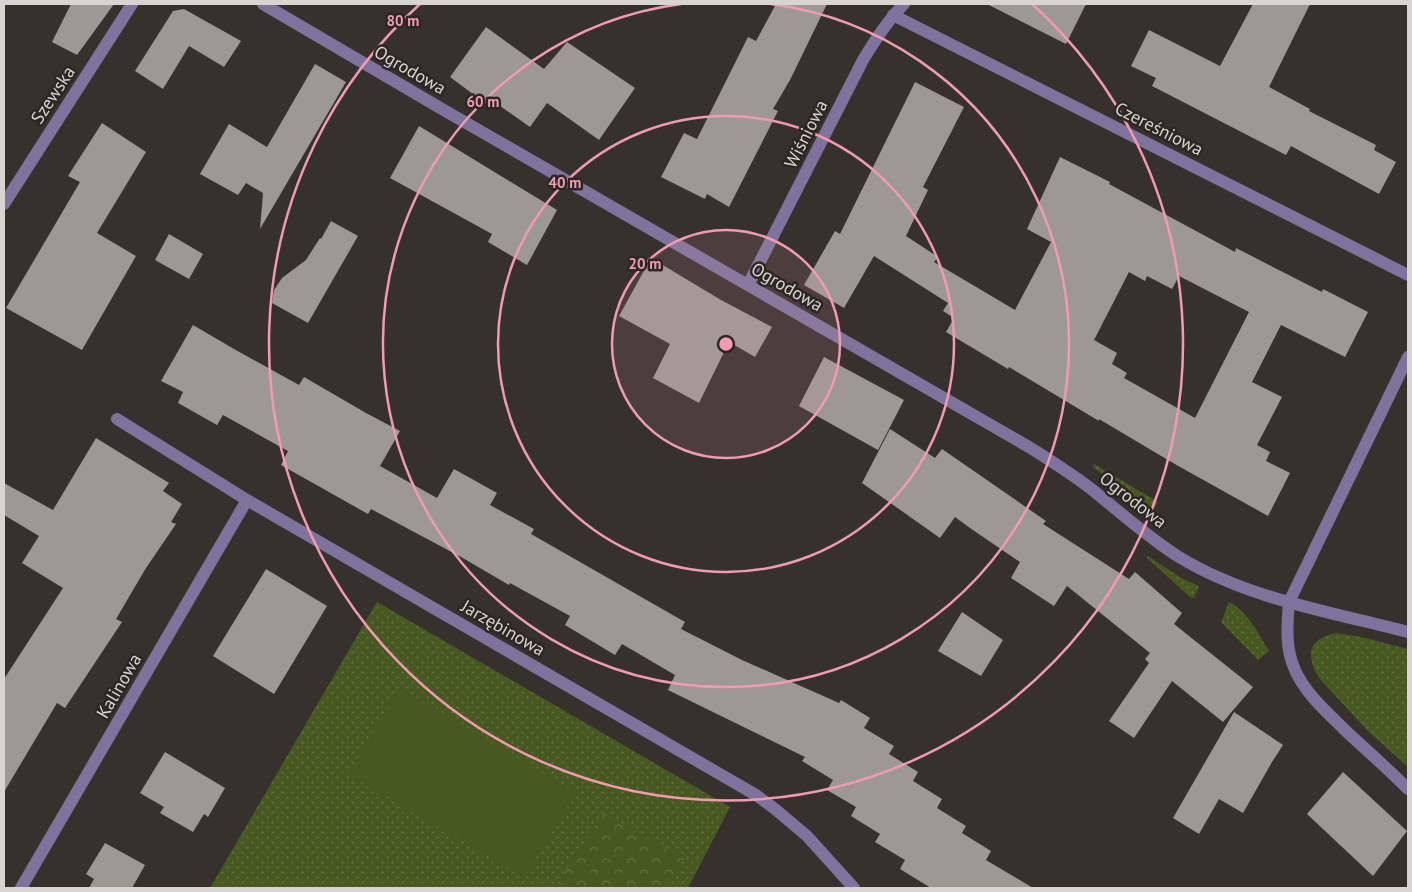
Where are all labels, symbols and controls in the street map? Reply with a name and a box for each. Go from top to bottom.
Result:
text: 80 m [387,11,419,30]
street label: Ogrodowa [370,40,450,99]
street label: Szewska [25,61,80,128]
text: 60 m [467,92,499,111]
street label: Wiśniowa [779,96,833,172]
street label: Czereśniowa [1111,97,1207,161]
text: 40 m [549,173,581,192]
text: 20 m [629,254,661,273]
street label: Ogrodowa [747,257,827,316]
centre of rings [717,335,735,353]
street label: Ogrodowa [1095,466,1172,533]
street label: Jarzębinowa [456,594,549,661]
street label: Kalinowa [91,649,146,722]

